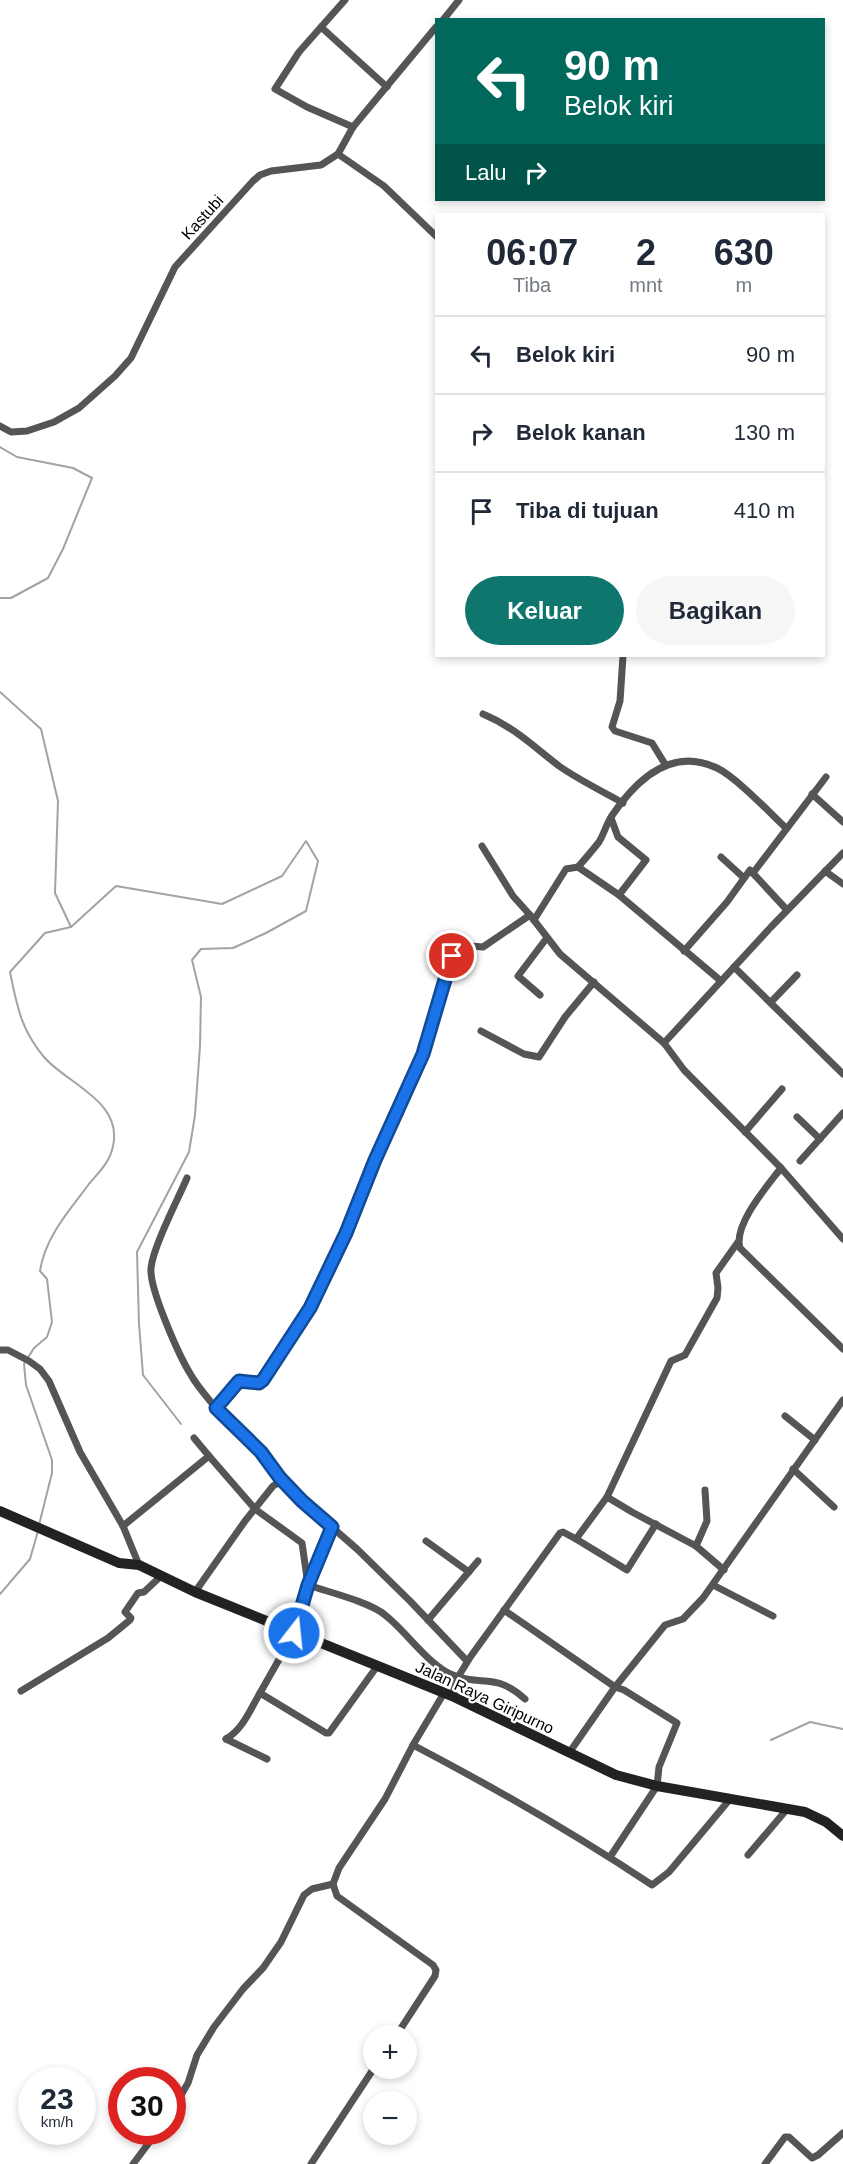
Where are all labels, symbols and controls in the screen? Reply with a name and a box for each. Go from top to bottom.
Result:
icon: left [465,42,543,120]
text: 90 m [564,42,660,89]
text: Belok kiri [564,91,674,121]
icon: right [519,156,552,189]
text: Lalu [465,160,507,185]
street label: Kastubi [178,192,227,243]
text: 06:07 [486,232,578,273]
text: 2 [636,232,656,273]
text: 630 [714,232,774,273]
text: Tiba [513,274,551,296]
text: mnt [629,274,663,296]
text: m [736,274,752,296]
icon: left [465,339,498,372]
text: Belok kiri [516,342,615,367]
text: 90 m [746,342,795,367]
icon: right [465,417,498,450]
text: Belok kanan [516,420,646,445]
text: 130 m [734,420,795,445]
icon: arrive [465,495,498,528]
text: Tiba di tujuan [516,498,659,523]
text: 410 m [734,498,795,523]
button: Keluar [465,576,624,645]
button: Bagikan [636,576,795,645]
pin [426,930,477,981]
icon: arrive [435,939,468,972]
position arrow [262,1601,326,1665]
street label: Jalan Raya Giripurno [413,1658,557,1737]
map controls [363,2025,417,2145]
button: + [363,2025,417,2079]
speed limit sign: 30 [108,2067,186,2145]
text: 23 [40,2082,74,2115]
button: − [363,2091,417,2145]
text: km/h [41,2113,73,2130]

